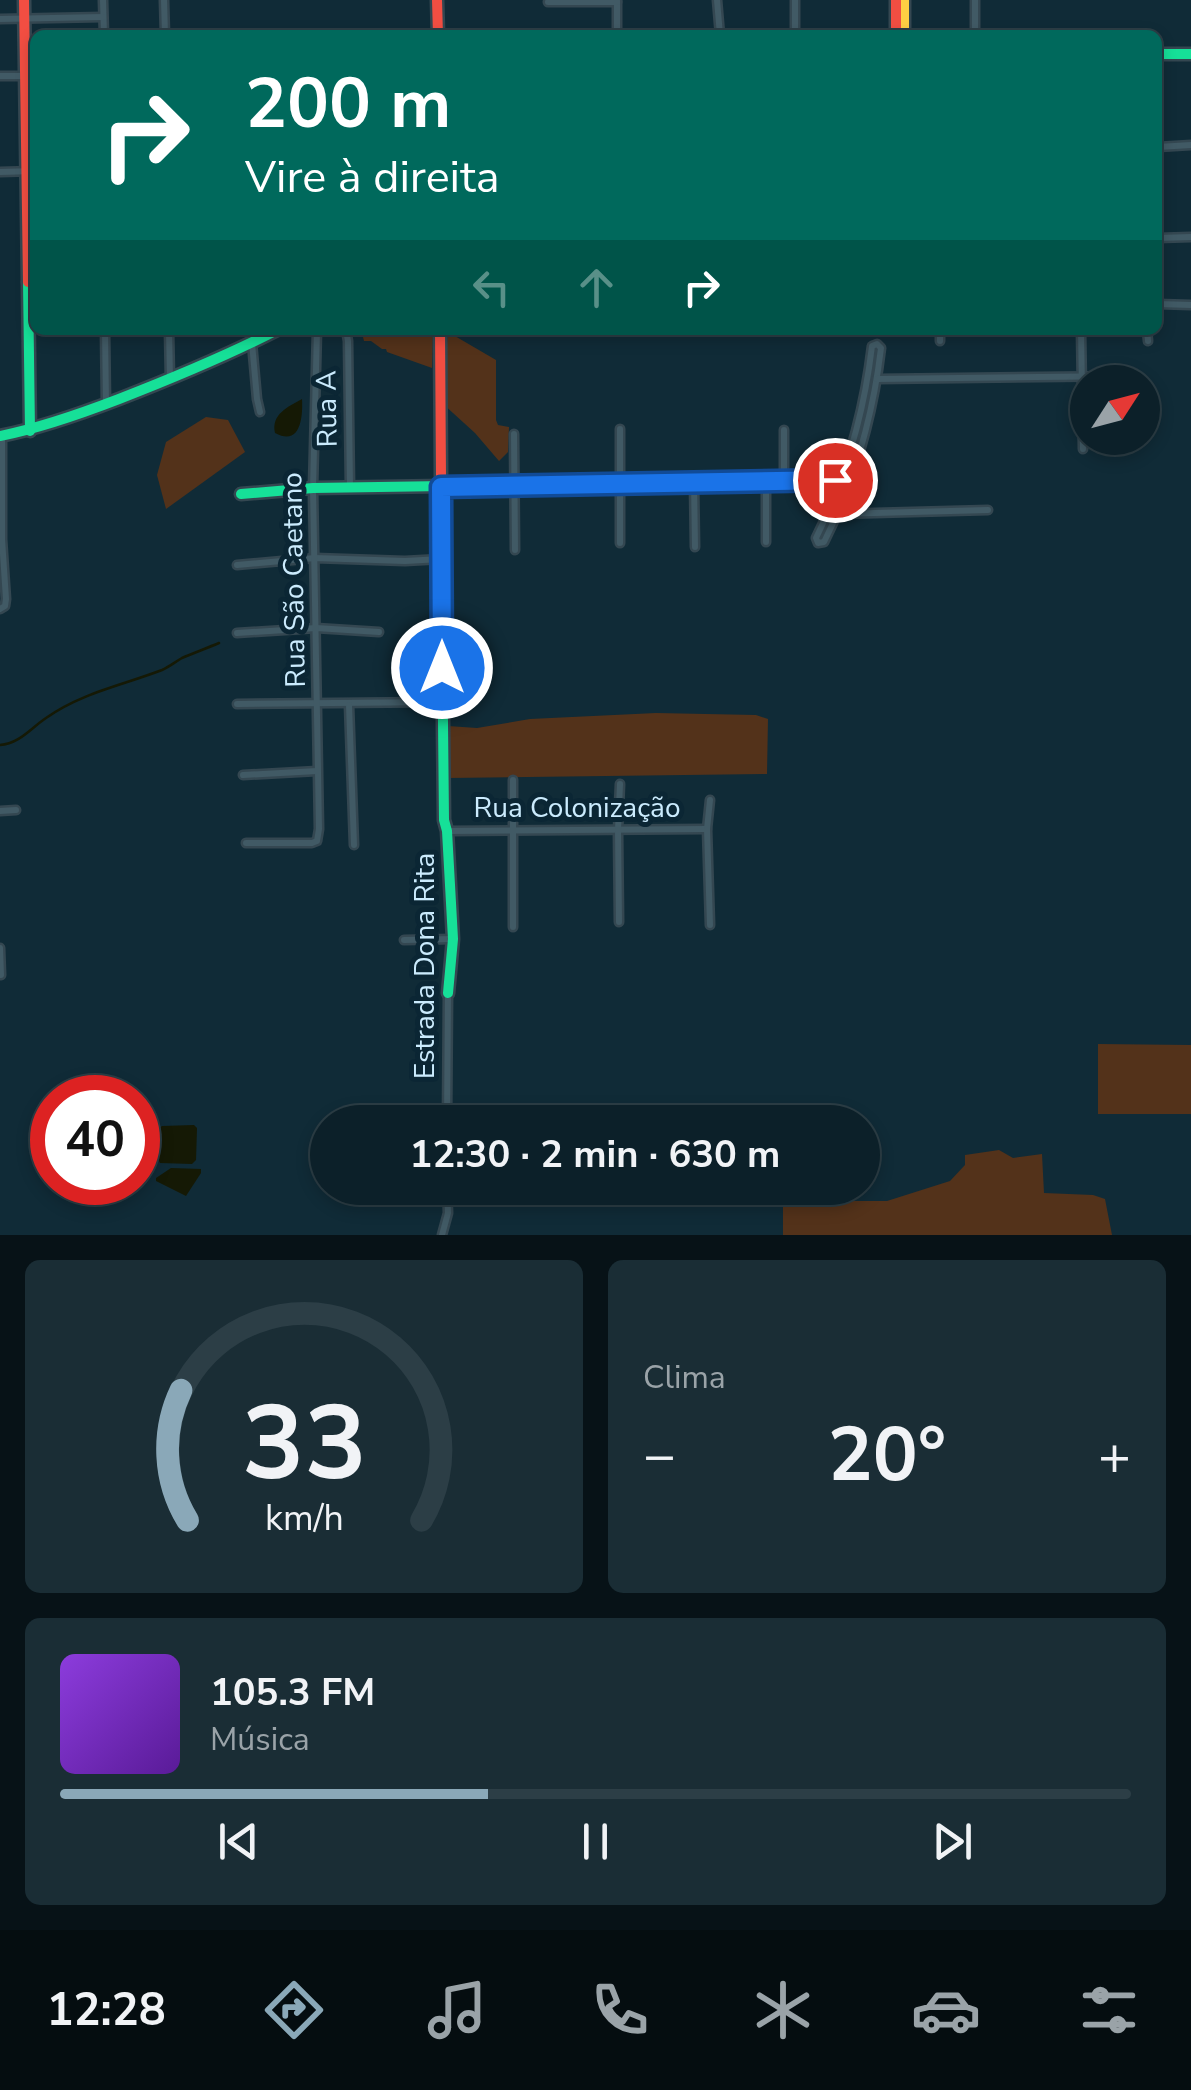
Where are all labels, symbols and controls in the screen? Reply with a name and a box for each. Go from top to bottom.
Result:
text: 200 m [245,56,451,152]
icon: right [80,70,210,200]
text: Vire à direita [245,147,500,208]
icon: left [464,260,519,315]
icon: ahead [569,260,624,315]
icon: right [674,260,729,315]
north arrow [1070,365,1160,455]
map controls [1070,365,1160,455]
street label: Rua A [307,370,347,448]
pin [793,438,878,523]
icon: arrive [808,453,863,508]
street label: Rua São Caetano [273,472,315,688]
position arrow [390,616,494,720]
street label: Rua Colonização [474,789,680,827]
street label: Estrada Dona Rita [406,853,444,1079]
speed limit sign: 40 [30,1075,160,1205]
text: 12:30 · 2 min · 630 m [410,1129,780,1180]
text: Clima [643,1356,726,1399]
text: 33 [242,1373,366,1515]
text: 20° [828,1404,946,1506]
text: − [643,1418,676,1493]
text: + [1098,1418,1131,1493]
text: km/h [265,1494,343,1543]
text: 105.3 FM [210,1667,375,1718]
text: Música [210,1718,310,1761]
icon: previous [211,1814,266,1869]
icon: pause [568,1814,623,1869]
icon: next [925,1814,980,1869]
icon: directions [259,1975,329,2045]
icon: music [422,1975,492,2045]
icon: phone [585,1975,655,2045]
icon: climate [748,1975,818,2045]
icon: car [911,1975,981,2045]
icon: filters [1074,1975,1144,2045]
text: 12:28 [47,1980,166,2041]

